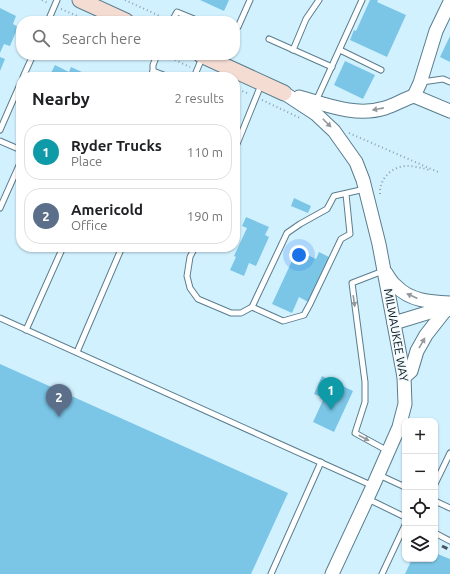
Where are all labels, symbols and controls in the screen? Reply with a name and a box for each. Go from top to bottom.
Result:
search box [16,16,240,60]
icon: search [30,27,52,49]
text: Search here [62,30,141,47]
text: Nearby [32,89,90,108]
text: 2 results [174,91,224,105]
one-way arrow [372,107,384,113]
one-way arrow [322,119,332,128]
text: Ryder Trucks [71,137,162,154]
text: 1 [42,145,50,159]
text: 110 m [187,145,223,159]
text: Place [71,154,102,168]
text: Americold [71,201,143,218]
text: 2 [42,209,50,223]
text: 190 m [187,209,223,223]
text: Office [71,218,107,232]
your location [289,245,309,265]
street label: MILWAUKEE WAY [382,287,411,383]
one-way arrow [407,293,418,299]
one-way arrow [351,295,357,307]
one-way arrow [418,337,425,349]
pin: 1 [318,377,344,410]
pin: 2 [46,384,72,417]
map controls [402,418,438,562]
button: + [402,418,438,454]
one-way arrow [358,434,370,441]
button: − [402,454,438,490]
button: locate [402,490,438,526]
button: layers [402,526,438,562]

